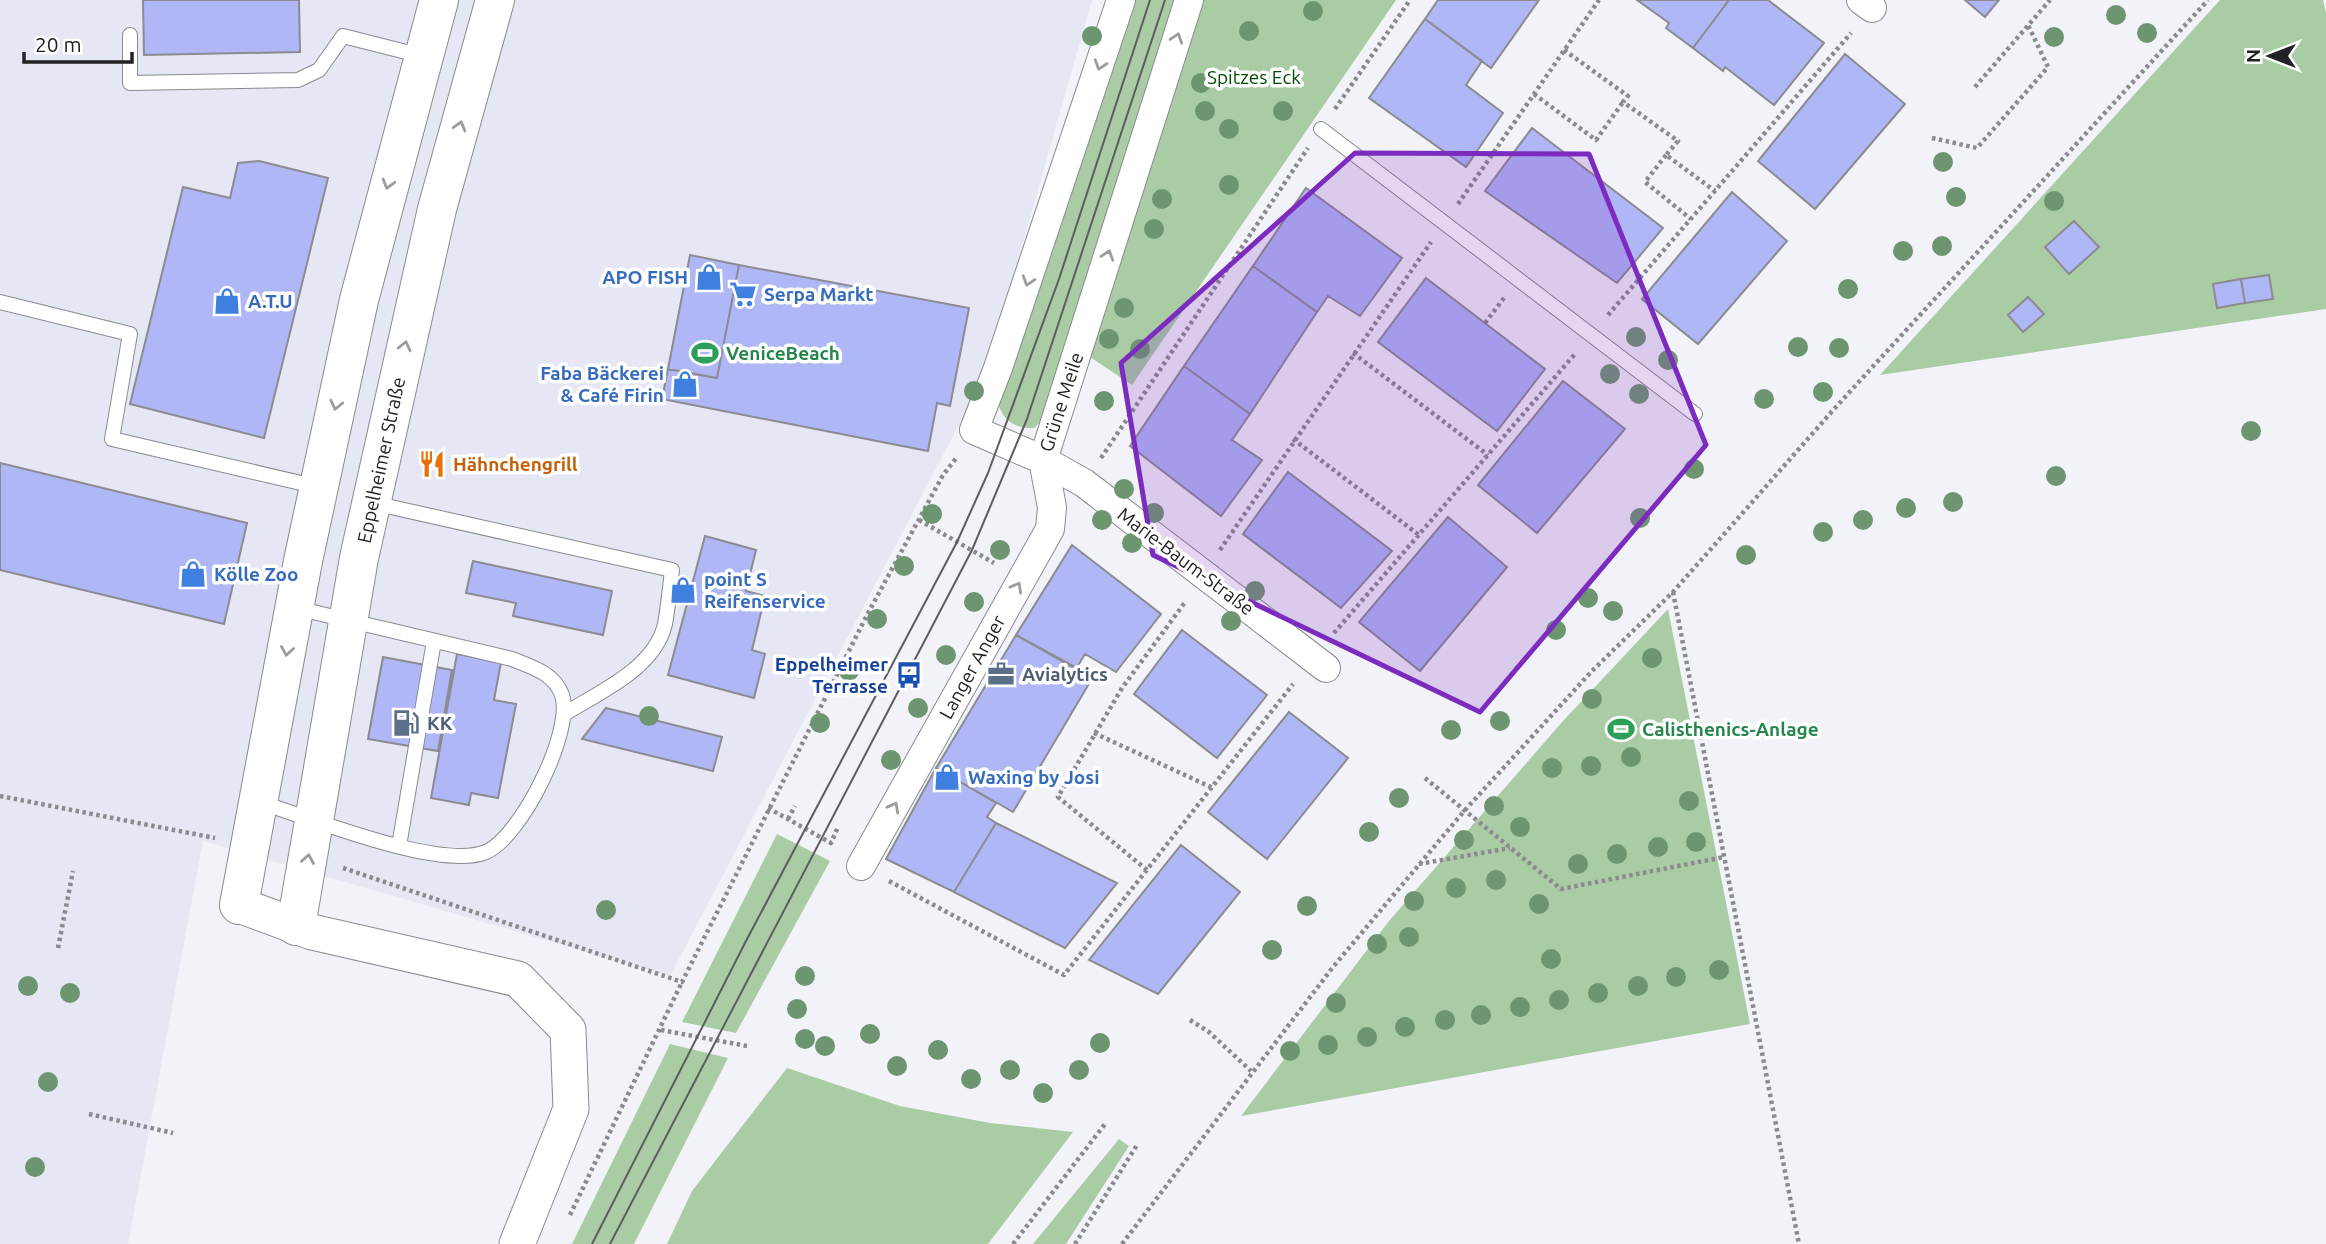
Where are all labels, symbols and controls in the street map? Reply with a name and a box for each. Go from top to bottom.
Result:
scale bar [24,21,133,65]
north arrow [2235,21,2305,91]
text: 20 m [35,32,82,56]
one-way arrow [1168,32,1183,44]
text: N [2242,49,2264,63]
one-way arrow [1093,58,1108,70]
park label: Spitzes Eck [1207,66,1301,88]
one-way arrow [452,120,467,132]
one-way arrow [382,178,396,190]
one-way arrow [1099,249,1114,261]
shop icon: APO FISH [694,262,724,292]
place label: APO FISH [602,266,688,288]
one-way arrow [1021,274,1036,286]
supermarket icon: Serpa Markt [728,279,758,309]
place label: Serpa Markt [764,283,874,305]
shop icon: A.T.U [212,286,242,316]
place label: A.T.U [248,290,293,312]
sports icon: VeniceBeach [690,338,720,368]
one-way arrow [397,340,412,352]
place label: VeniceBeach [726,342,840,364]
street label: Grüne Meile [1035,349,1087,455]
place label: Faba Bäckerei & Café Firin [540,362,664,406]
shop icon: Faba Bäckerei & Café Firin [670,369,700,399]
street label: Eppelheimer Straße [353,375,409,545]
one-way arrow [330,399,344,411]
restaurant icon: Hähnchengrill [417,449,447,479]
place label: Hähnchengrill [453,453,578,475]
street label: Marie-Baum-Straße [1114,503,1258,619]
shop icon: Kölle Zoo [178,559,208,589]
place label: Kölle Zoo [214,563,298,585]
place label: point S Reifenservice [704,568,826,612]
shop icon: point S Reifenservice [668,575,698,605]
one-way arrow [1009,581,1022,594]
street label: Langer Anger [934,611,1010,723]
one-way arrow [280,645,295,657]
place label: Eppelheimer Terrasse [775,653,888,697]
office icon: Avialytics [986,659,1016,689]
bus stop icon: Eppelheimer Terrasse [894,660,924,690]
place label: Avialytics [1022,663,1108,685]
fuel station icon: KK [391,708,421,738]
place label: KK [427,712,453,734]
sports icon: Calisthenics-Anlage [1606,714,1636,744]
place label: Calisthenics-Anlage [1642,718,1819,740]
shop icon: Waxing by Josi [932,762,962,792]
place label: Waxing by Josi [968,766,1099,788]
one-way arrow [886,801,899,814]
one-way arrow [300,853,315,865]

